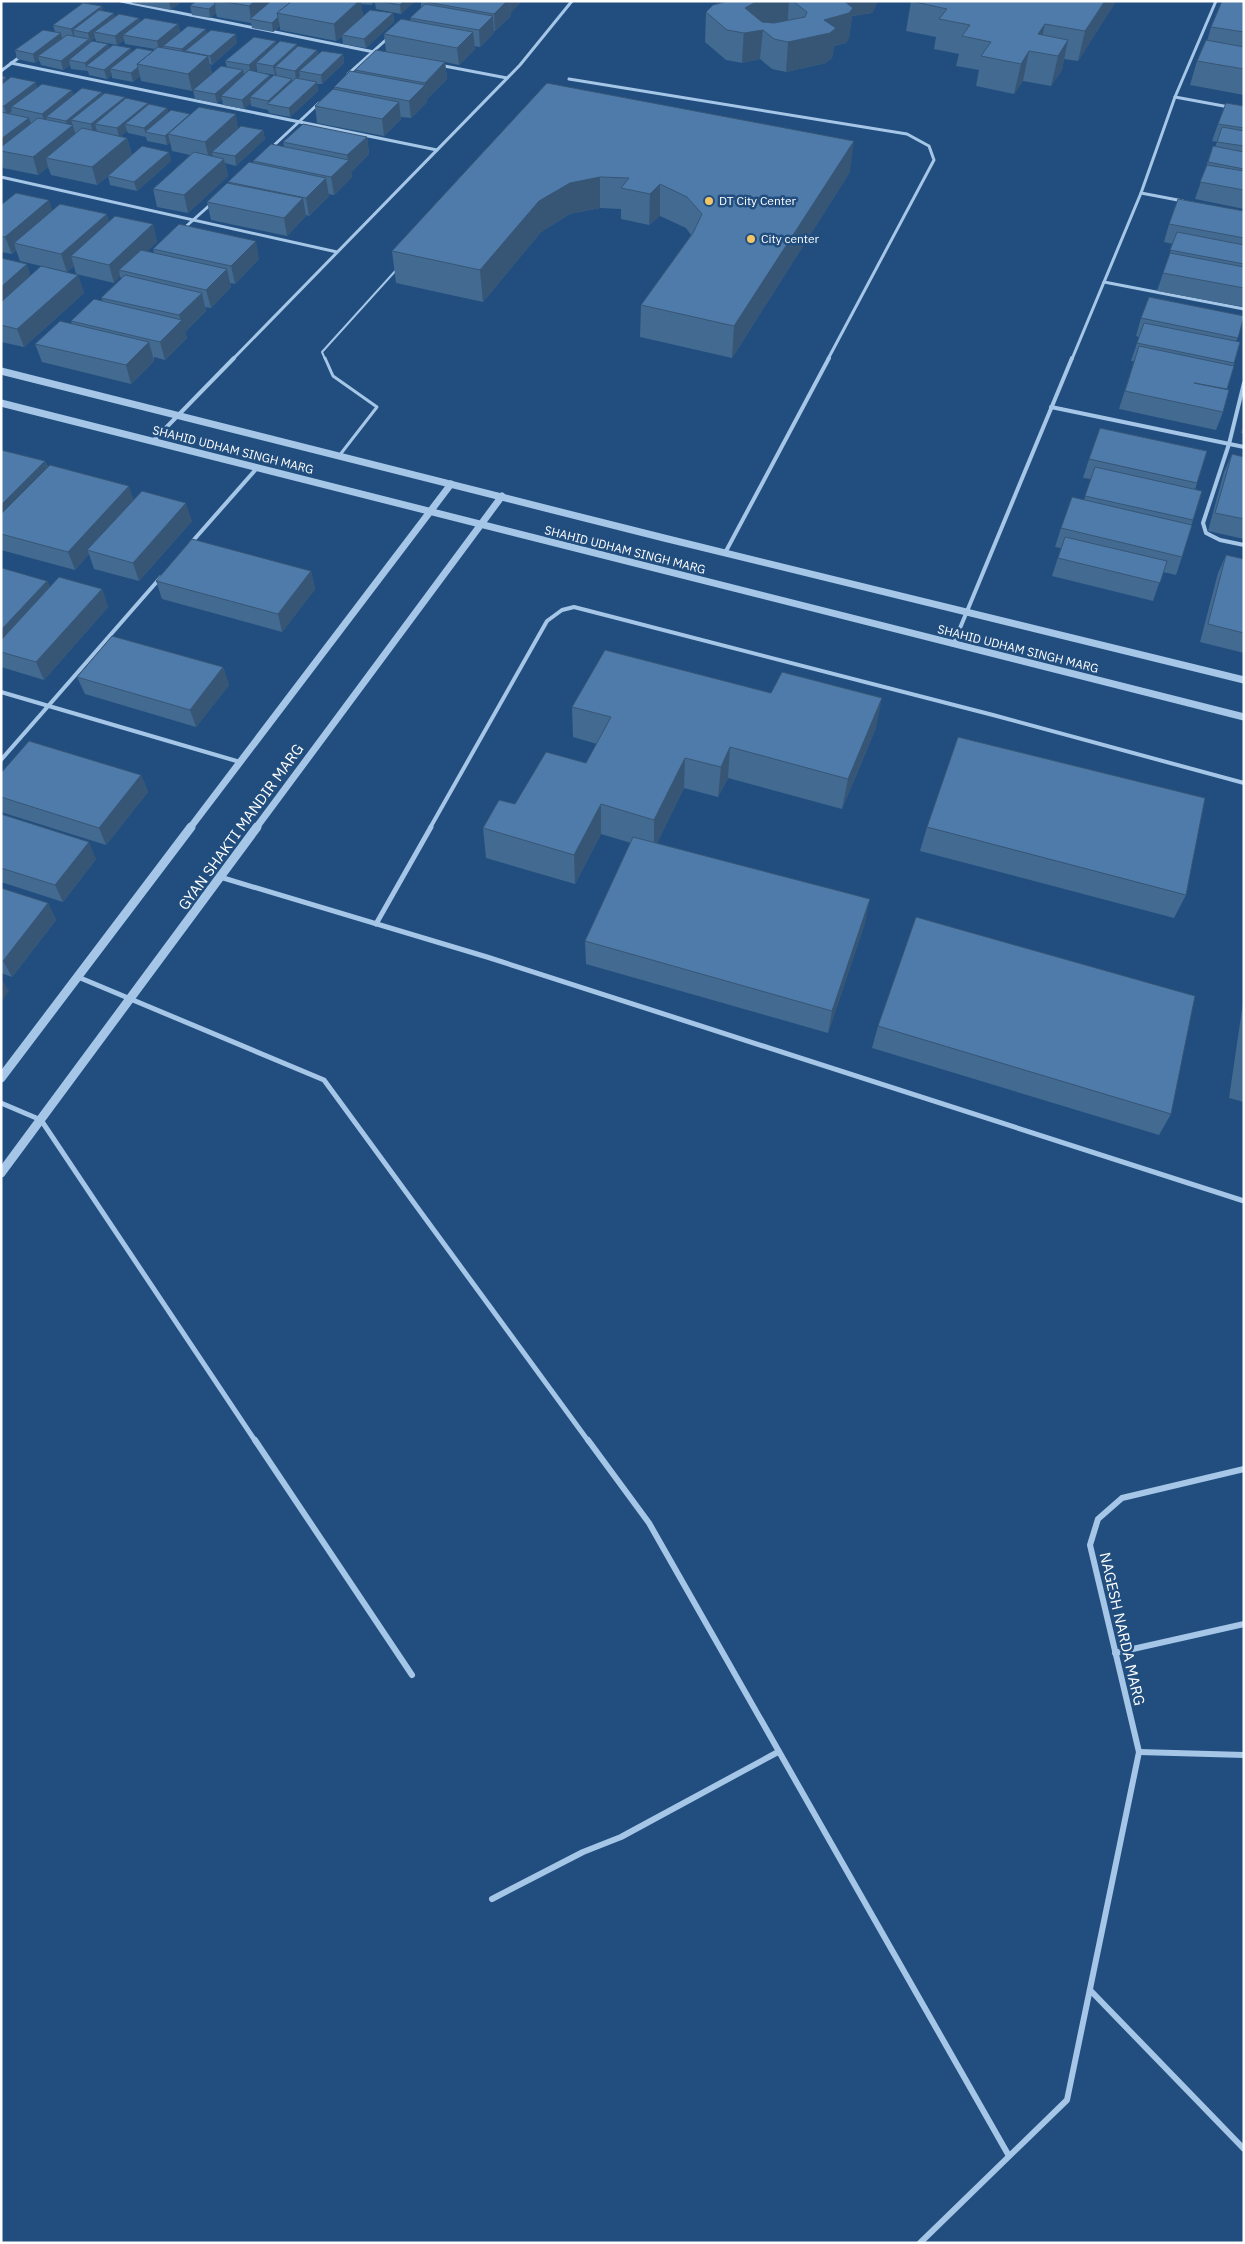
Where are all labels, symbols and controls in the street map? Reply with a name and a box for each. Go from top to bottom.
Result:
place label: DT City Center [719,193,797,208]
marker: DT City Center [703,195,715,207]
place label: City center [761,231,820,246]
marker: City center [745,233,757,245]
street label: SHAHID UDHAM SINGH MARG [151,422,315,477]
street label: SHAHID UDHAM SINGH MARG [543,522,707,577]
street label: SHAHID UDHAM SINGH MARG [936,621,1100,676]
street label: GYAN SHAKTI MANDIR MARG [174,740,307,914]
street label: NAGESH NARDA MARG [1096,1550,1149,1707]

